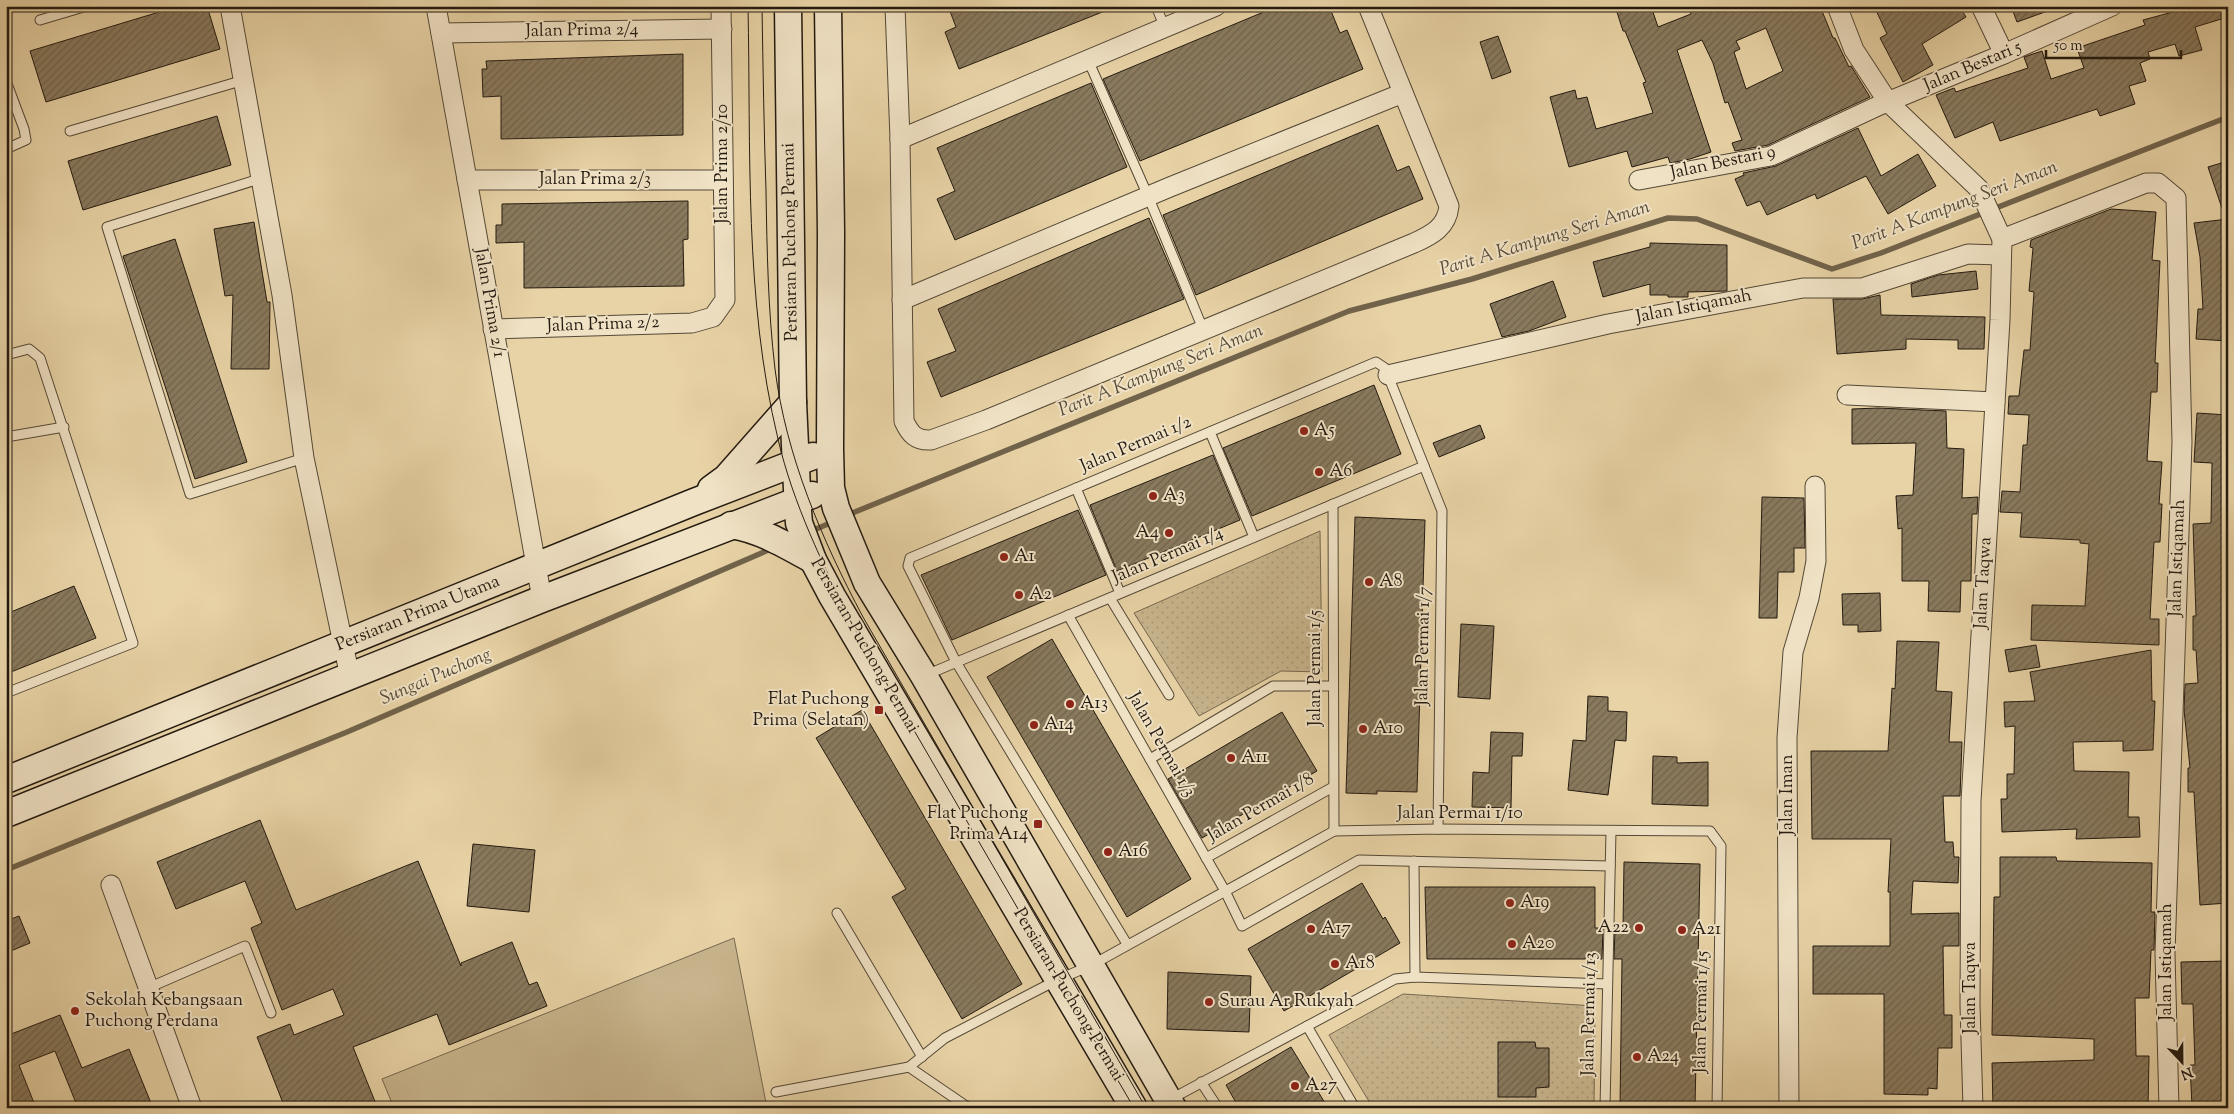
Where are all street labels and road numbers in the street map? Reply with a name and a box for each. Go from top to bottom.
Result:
street label: Jalan Prima 2/4 [524,17,639,45]
street label: Jalan Bestari 5 [1919,35,2026,100]
street label: Jalan Prima 2/10 [710,104,736,225]
street label: Jalan Bestari 9 [1667,139,1778,187]
street label: Persiaran Puchong Permai [776,142,806,342]
street label: Jalan Prima 2/3 [538,167,651,193]
street label: Jalan Prima 2/1 [466,245,511,360]
street label: Jalan Istiqamah [1633,283,1755,331]
street label: Jalan Prima 2/2 [545,310,660,340]
street label: Jalan Permai 1/2 [1075,410,1196,481]
street label: Jalan Istiqamah [2163,498,2193,618]
street label: Jalan Permai 1/4 [1107,521,1228,592]
street label: Jalan Taqwa [1969,536,1999,631]
street label: Persiaran Puchong Permai [803,553,925,739]
street label: Persiaran Prima Utama [332,569,504,659]
street label: Jalan Permai 1/7 [1410,586,1438,707]
street label: Jalan Permai 1/5 [1303,610,1329,727]
street label: Jalan Permai 1/3 [1120,687,1202,802]
street label: Jalan Iman [1775,754,1801,837]
street label: Jalan Permai 1/8 [1202,767,1319,850]
street label: Jalan Permai 1/10 [1396,801,1523,827]
street label: Persiaran Puchong Permai [1006,903,1130,1087]
street label: Jalan Istiqamah [2154,903,2180,1022]
street label: Jalan Taqwa [1958,942,1984,1035]
street label: Jalan Permai 1/15 [1688,950,1716,1075]
street label: Jalan Permai 1/13 [1576,952,1604,1077]

